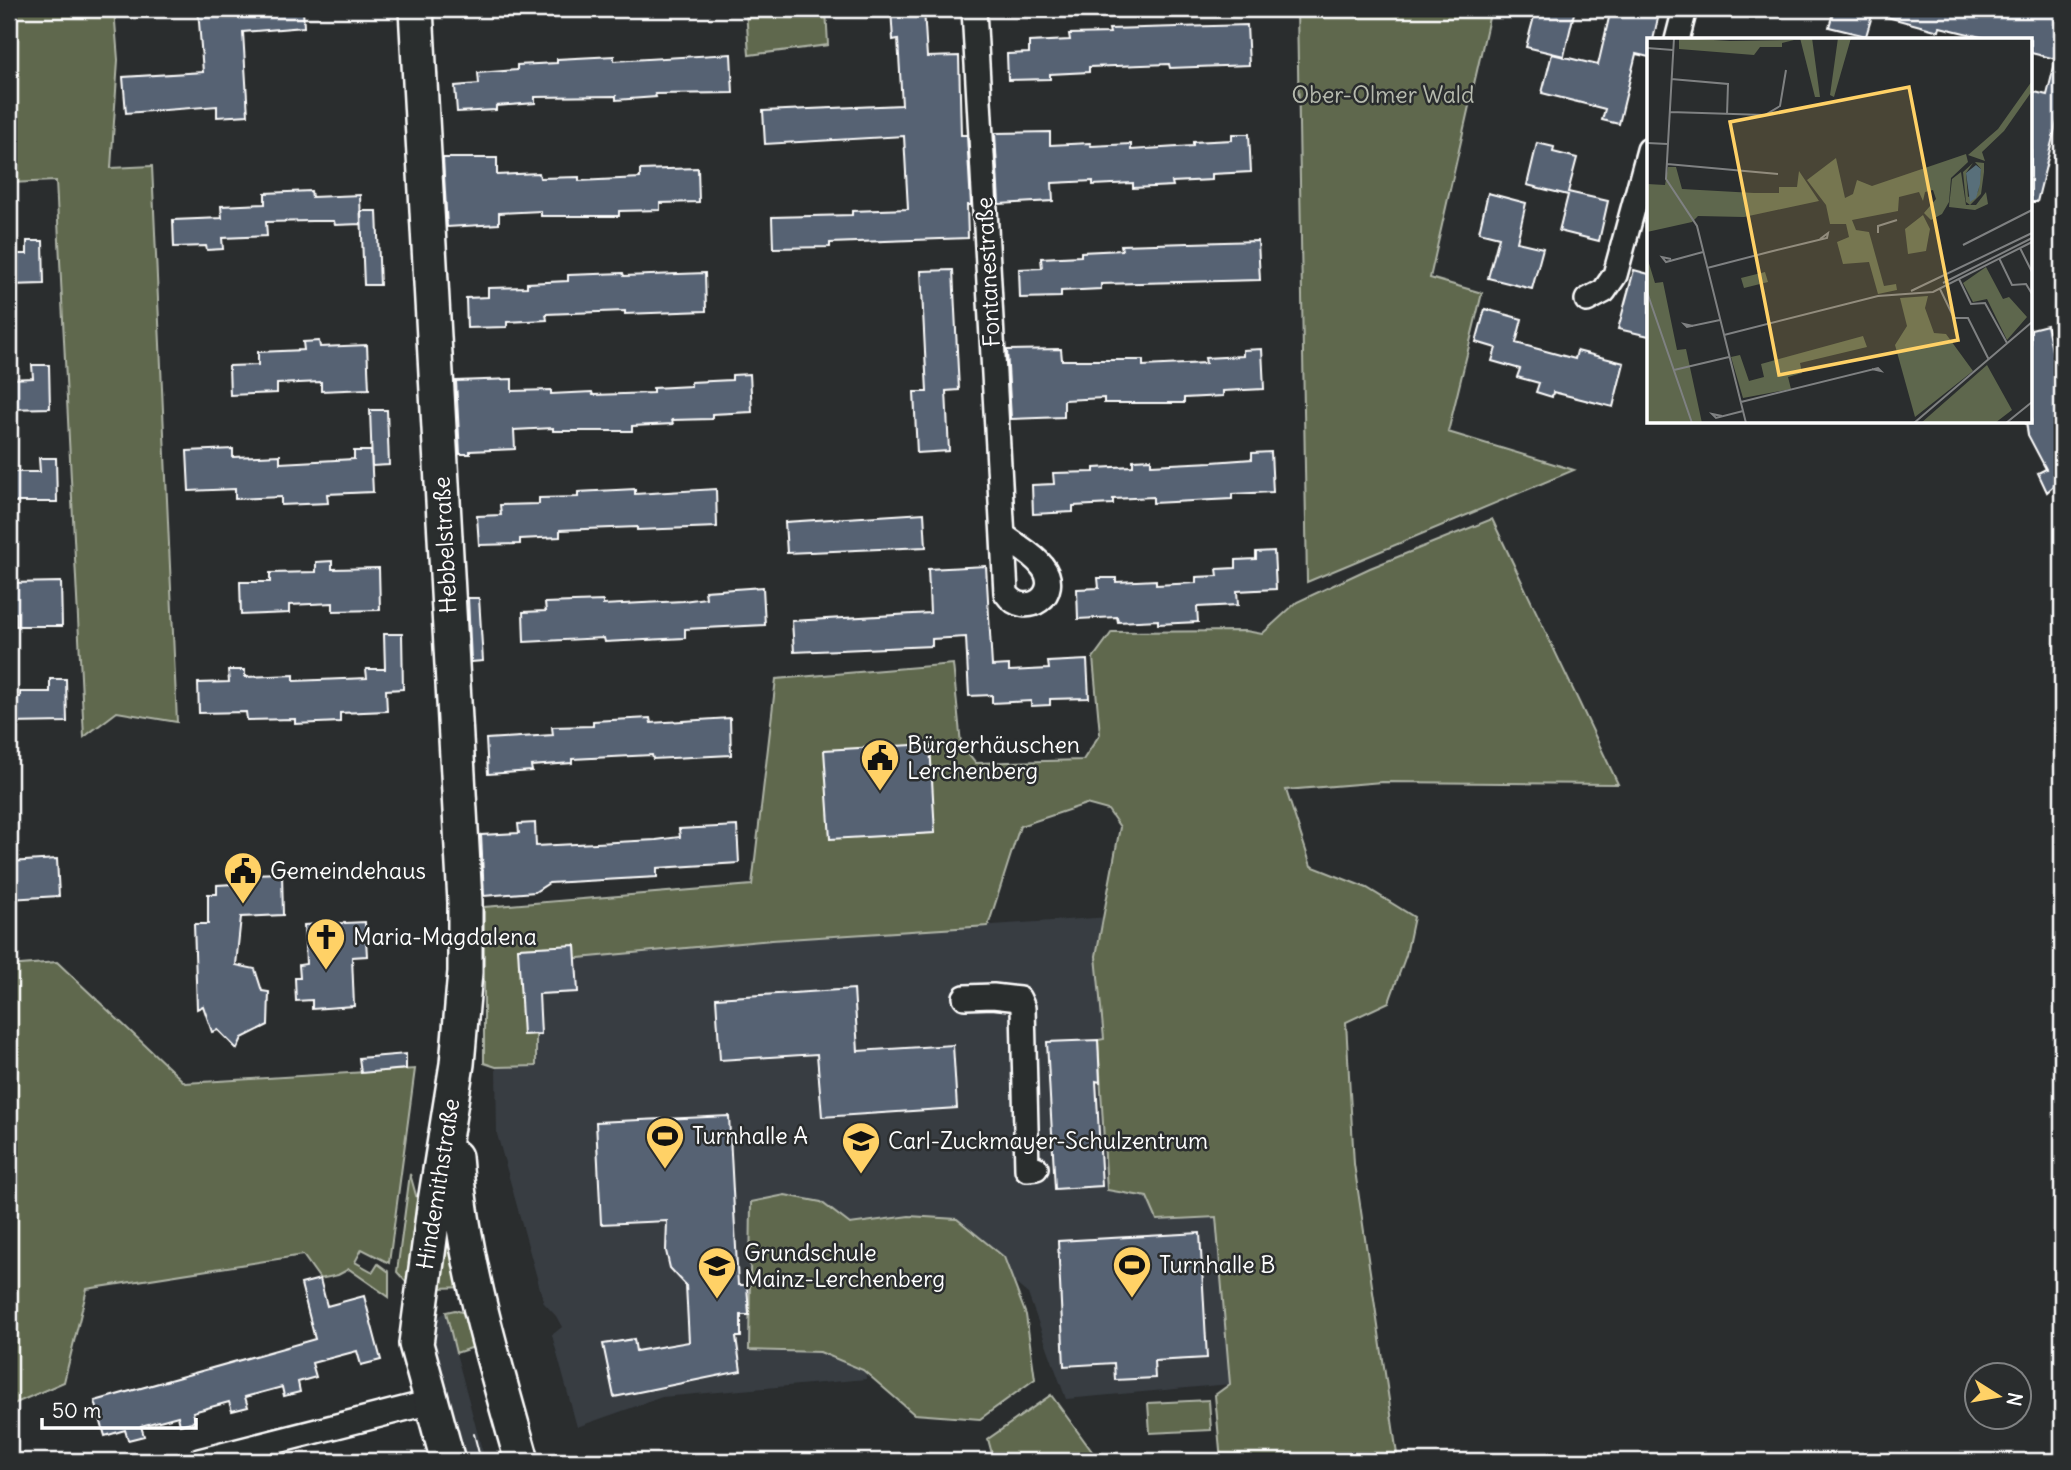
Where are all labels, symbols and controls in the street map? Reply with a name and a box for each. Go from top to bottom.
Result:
inset map [1647,38,2032,424]
park label: Ober-Olmer Wald [1291,80,1475,109]
street label: Fontanestraße [969,196,1006,348]
street label: Hebbelstraße [426,476,463,614]
place label: Bürgerhäuschen Lerchenberg [907,730,1080,785]
public building icon: Bürgerhäuschen Lerchenberg [859,737,901,792]
public building icon: Gemeindehaus [222,850,264,905]
place label: Gemeindehaus [270,856,426,885]
church icon: Maria-Magdalena [305,916,347,971]
place label: Maria-Magdalena [353,922,537,951]
street label: Hindemithstraße [410,1096,465,1271]
sports icon: Turnhalle A [644,1115,686,1170]
school or university icon: Carl-Zuckmayer-Schulzentrum [840,1120,882,1175]
place label: Turnhalle A [692,1121,808,1150]
place label: Carl-Zuckmayer-Schulzentrum [888,1126,1208,1155]
place label: Grundschule Mainz-Lerchenberg [744,1238,945,1293]
sports icon: Turnhalle B [1111,1244,1153,1299]
school or university icon: Grundschule Mainz-Lerchenberg [696,1245,738,1300]
place label: Turnhalle B [1159,1250,1275,1279]
north arrow [1962,1362,2032,1432]
scale bar [42,1386,196,1430]
text: N [2002,1391,2028,1408]
text: 50 m [52,1397,101,1424]

